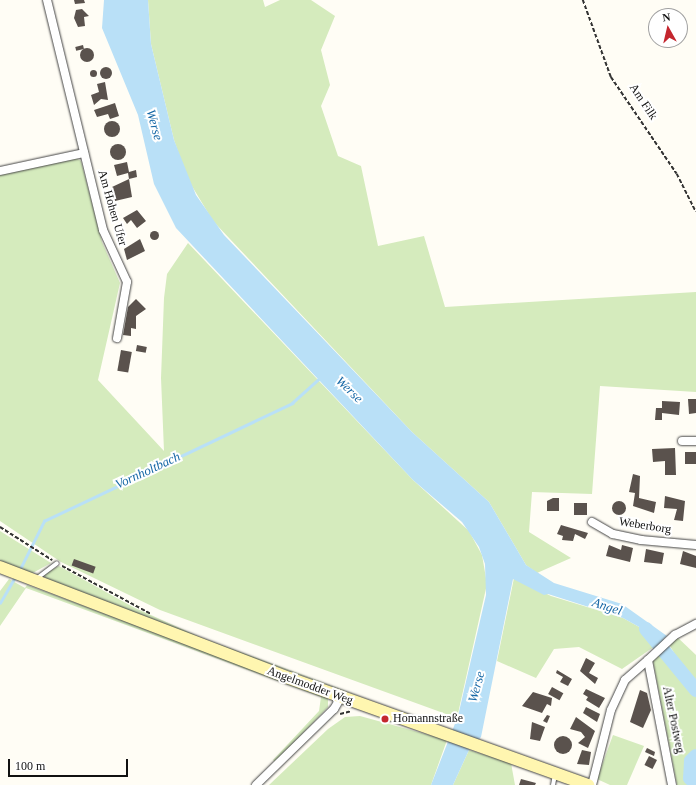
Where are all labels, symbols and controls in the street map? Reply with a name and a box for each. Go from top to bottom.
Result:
north arrow [648,8,688,48]
text: N [662,11,671,24]
street label: Am Filk [626,81,660,123]
water label: Werse [142,108,166,142]
street label: Am Hohen Ufer [94,169,130,247]
water label: Werse [332,374,366,406]
water label: Vornholtbach [113,449,183,493]
street label: Weberborg [618,515,672,537]
water label: Angel [590,595,624,619]
street label: Angelmodder Weg [265,664,355,708]
water label: Werse [465,670,489,704]
street label: Alter Postweg [659,685,687,755]
place label: Homannstraße [393,712,463,726]
marker: Homannstraße [380,714,390,724]
scale bar [10,751,130,777]
text: 100 m [15,759,45,773]

